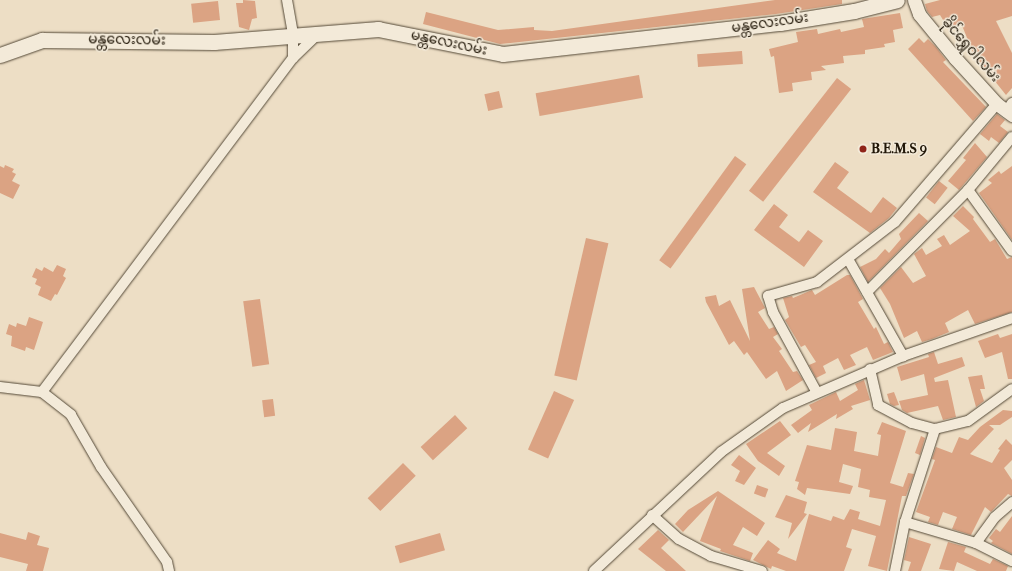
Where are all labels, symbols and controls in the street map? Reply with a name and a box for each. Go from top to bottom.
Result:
street label: မန္တလေးလမ်း [730,9,810,37]
street label: ခိုင်ရွှေဝါလမ်း [938,14,1004,86]
street label: မန္တလေးလမ်း [409,27,489,59]
street label: မန္တလေးလမ်း [88,31,166,49]
place label: B.E.M.S 9 [871,141,927,157]
marker: B.E.M.S 9 [858,144,868,154]

